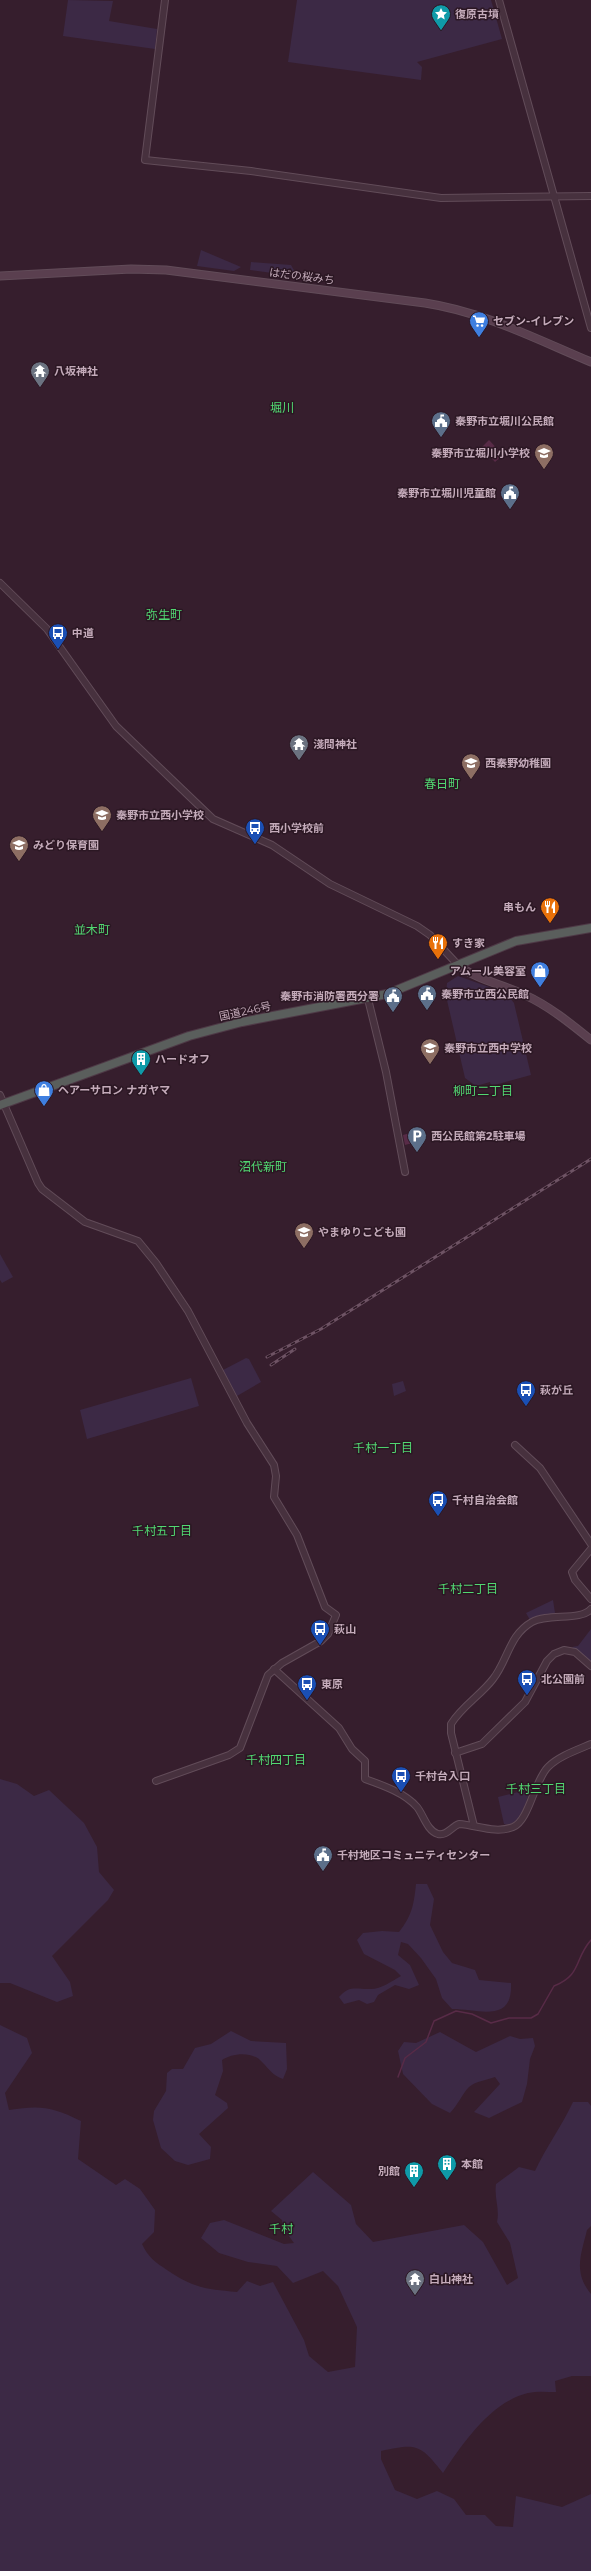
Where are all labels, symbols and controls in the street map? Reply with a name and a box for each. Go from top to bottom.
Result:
place icon: 復原古墳 [430,3,452,31]
place label: 復原古墳 [455,7,499,21]
street label: はだの桜みち [269,265,335,287]
supermarket icon: セブン-イレブン [468,310,490,338]
place label: セブン-イレブン [493,314,574,328]
temple icon: 八坂神社 [29,360,51,388]
place label: 八坂神社 [54,364,98,378]
district label: 堀川 [270,400,294,415]
public building icon: 秦野市立堀川公民館 [430,410,452,438]
place label: 秦野市立堀川公民館 [455,414,554,428]
school or university icon: 秦野市立堀川小学校 [533,442,555,470]
place label: 秦野市立堀川小学校 [431,446,530,460]
public building icon: 秦野市立堀川児童館 [499,482,521,510]
place label: 秦野市立堀川児童館 [397,486,496,500]
district label: 弥生町 [146,607,182,622]
bus stop icon: 中道 [47,622,69,650]
place label: 中道 [72,626,94,640]
temple icon: 淺間神社 [288,733,310,761]
place label: 淺間神社 [313,737,357,751]
school or university icon: 西秦野幼稚園 [460,752,482,780]
place label: 西秦野幼稚園 [485,756,551,770]
district label: 春日町 [424,776,460,791]
school or university icon: 秦野市立西小学校 [91,804,113,832]
place label: 秦野市立西小学校 [116,808,204,822]
bus stop icon: 西小学校前 [244,817,266,845]
place label: 西小学校前 [269,821,324,835]
school or university icon: みどり保育園 [8,834,30,862]
place label: みどり保育園 [33,838,99,852]
restaurant icon: 串もん [539,896,561,924]
place label: 串もん [503,900,536,914]
district label: 並木町 [74,922,110,937]
restaurant icon: すき家 [427,932,449,960]
place label: すき家 [452,936,485,950]
shop icon: アムール美容室 [529,960,551,988]
place label: アムール美容室 [450,964,526,978]
public building icon: 秦野市立西公民館 [416,983,438,1011]
public building icon: 秦野市消防署西分署 [382,985,404,1013]
place label: 秦野市立西公民館 [441,987,529,1001]
place label: 秦野市消防署西分署 [280,989,379,1003]
street label: 国道246号 [218,999,272,1023]
school or university icon: 秦野市立西中学校 [419,1037,441,1065]
place label: 秦野市立西中学校 [444,1041,532,1055]
building icon: ハードオフ [130,1048,152,1076]
place label: ハードオフ [155,1052,210,1066]
shop icon: ヘアーサロン ナガヤマ [33,1079,55,1107]
place label: ヘアーサロン ナガヤマ [58,1083,170,1097]
district label: 柳町二丁目 [453,1083,513,1098]
parking icon: 西公民館第2駐車場 [406,1125,428,1153]
place label: 西公民館第2駐車場 [431,1129,526,1143]
district label: 沼代新町 [239,1159,287,1174]
school or university icon: やまゆりこども園 [293,1221,315,1249]
place label: やまゆりこども園 [318,1225,406,1239]
bus stop icon: 萩が丘 [515,1379,537,1407]
place label: 萩が丘 [540,1383,573,1397]
district label: 千村一丁目 [353,1440,413,1455]
bus stop icon: 千村自治会館 [427,1489,449,1517]
place label: 千村自治会館 [452,1493,518,1507]
district label: 千村五丁目 [132,1523,192,1538]
district label: 千村二丁目 [438,1581,498,1596]
bus stop icon: 萩山 [309,1618,331,1646]
place label: 萩山 [334,1622,356,1636]
bus stop icon: 北公園前 [516,1668,538,1696]
place label: 北公園前 [541,1672,585,1686]
bus stop icon: 東原 [296,1673,318,1701]
place label: 東原 [321,1677,343,1691]
district label: 千村四丁目 [246,1752,306,1767]
bus stop icon: 千村台入口 [390,1765,412,1793]
place label: 千村台入口 [415,1769,470,1783]
district label: 千村三丁目 [506,1781,566,1796]
public building icon: 千村地区コミュニティセンター [312,1844,334,1872]
place label: 千村地区コミュニティセンター [337,1848,490,1862]
building icon: 本館 [436,2153,458,2181]
place label: 本館 [461,2157,483,2171]
building icon: 別館 [403,2160,425,2188]
place label: 別館 [378,2164,400,2178]
district label: 千村 [269,2221,294,2236]
temple icon: 白山神社 [404,2268,426,2296]
place label: 白山神社 [429,2272,473,2286]

